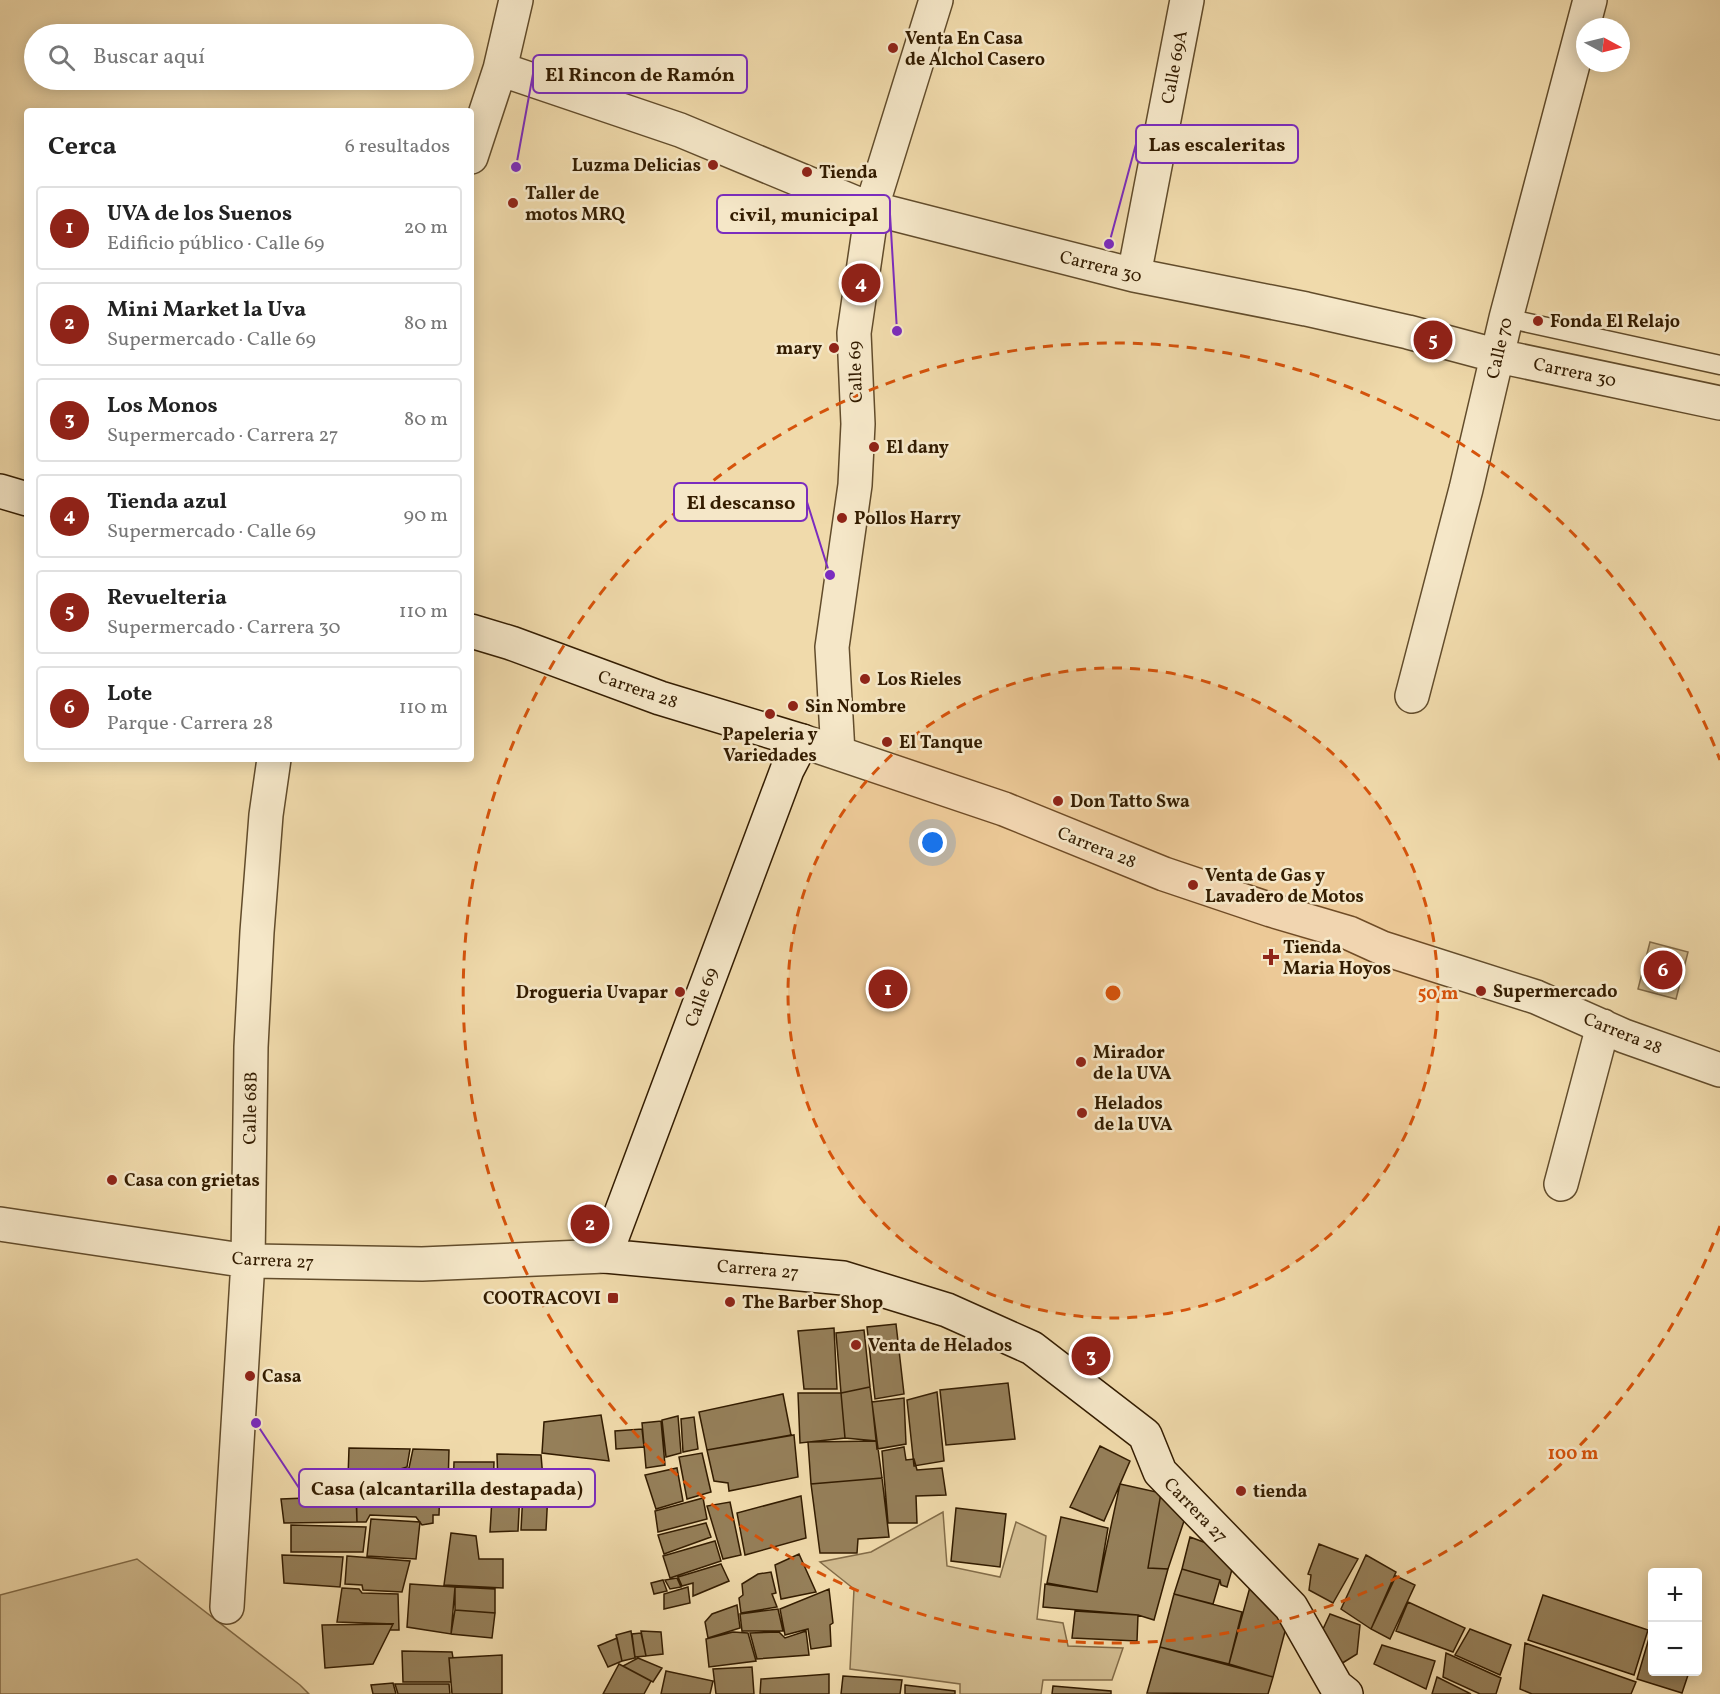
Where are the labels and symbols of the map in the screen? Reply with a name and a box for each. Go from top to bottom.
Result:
north arrow [1576,18,1630,72]
place label: Venta En Casa de Alchol Casero [905,27,1045,73]
street label: Calle 69A [1156,28,1195,106]
marker: Venta En Casa de Alchol Casero [886,41,900,55]
callout: El Rincon de Ramón [533,55,747,93]
text: El Rincon de Ramón [545,62,735,90]
callout: Las escaleritas [1136,125,1298,163]
text: Las escaleritas [1148,132,1286,160]
place label: Luzma Delicias [572,154,701,179]
marker: Luzma Delicias [706,158,720,172]
place label: Tienda [819,161,878,186]
marker: Tienda [800,165,814,179]
place label: Taller de motos MRQ [525,182,625,228]
callout: civil, municipal [717,195,890,233]
marker: Taller de motos MRQ [506,196,520,210]
text: civil, municipal [729,202,879,230]
street label: Carrera 30 [1057,245,1145,290]
pin: 4 [842,260,880,306]
place label: Fonda El Relajo [1550,310,1680,335]
marker: Fonda El Relajo [1531,314,1545,328]
street label: Calle 70 [1481,315,1520,382]
pin: 5 [1414,318,1452,362]
place label: mary [776,337,822,362]
street label: Calle 69 [843,340,870,403]
marker: mary [827,341,841,355]
street label: Carrera 30 [1531,352,1619,394]
place label: El dany [886,436,949,461]
marker: El dany [867,440,881,454]
callout: El descanso [674,483,807,521]
text: El descanso [686,490,796,518]
place label: Pollos Harry [854,507,961,532]
marker: Pollos Harry [835,511,849,525]
street label: Carrera 28 [594,665,681,716]
place label: Los Rieles [877,668,962,693]
marker: Los Rieles [858,672,872,686]
place label: Sin Nombre [805,695,906,720]
marker: Sin Nombre [786,699,800,713]
marker: Papeleria y Variedades [763,707,777,721]
place label: Papeleria y Variedades [722,723,818,769]
place label: El Tanque [899,731,983,756]
marker: El Tanque [880,735,894,749]
place label: Don Tatto Swa [1070,790,1190,815]
marker: Don Tatto Swa [1051,794,1065,808]
street label: Carrera 28 [1053,821,1140,876]
your location [918,828,947,857]
place label: Venta de Gas y Lavadero de Motos [1205,864,1364,910]
marker: Venta de Gas y Lavadero de Motos [1186,878,1200,892]
place label: Tienda Maria Hoyos [1283,936,1391,982]
pin: 6 [1644,948,1682,992]
marker: Tienda Maria Hoyos [1264,950,1278,964]
street label: Calle 69 [680,964,725,1031]
pin: 1 [868,966,908,1012]
place label: Supermercado [1493,980,1617,1005]
place label: Drogueria Uvapar [516,981,668,1006]
text: 50 m [1418,982,1458,1007]
centre of rings [1103,983,1123,1003]
marker: Supermercado [1474,984,1488,998]
marker: Drogueria Uvapar [673,985,687,999]
street label: Carrera 28 [1579,1007,1666,1062]
place label: Mirador de la UVA [1093,1041,1172,1087]
marker: Mirador de la UVA [1074,1055,1088,1069]
street label: Calle 68B [238,1071,265,1145]
place label: Helados de la UVA [1094,1092,1173,1138]
marker: Helados de la UVA [1075,1106,1089,1120]
place label: Casa con grietas [124,1169,260,1194]
marker: Casa con grietas [105,1173,119,1187]
pin: 2 [570,1202,610,1246]
street label: Carrera 27 [231,1247,315,1276]
street label: Carrera 27 [716,1254,800,1287]
place label: COOTRACOVI [483,1287,601,1312]
marker: COOTRACOVI [606,1291,620,1305]
place label: The Barber Shop [742,1291,883,1316]
marker: The Barber Shop [723,1295,737,1309]
place label: Venta de Helados [868,1334,1012,1359]
pin: 3 [1072,1334,1110,1378]
marker: Venta de Helados [849,1338,863,1352]
place label: Casa [262,1365,302,1390]
marker: Casa [243,1369,257,1383]
text: 100 m [1548,1442,1598,1467]
callout: Casa (alcantarilla destapada) [299,1469,595,1507]
street label: Carrera 27 [1157,1473,1233,1549]
text: Casa (alcantarilla destapada) [311,1476,583,1504]
place label: tienda [1253,1480,1308,1505]
marker: tienda [1234,1484,1248,1498]

